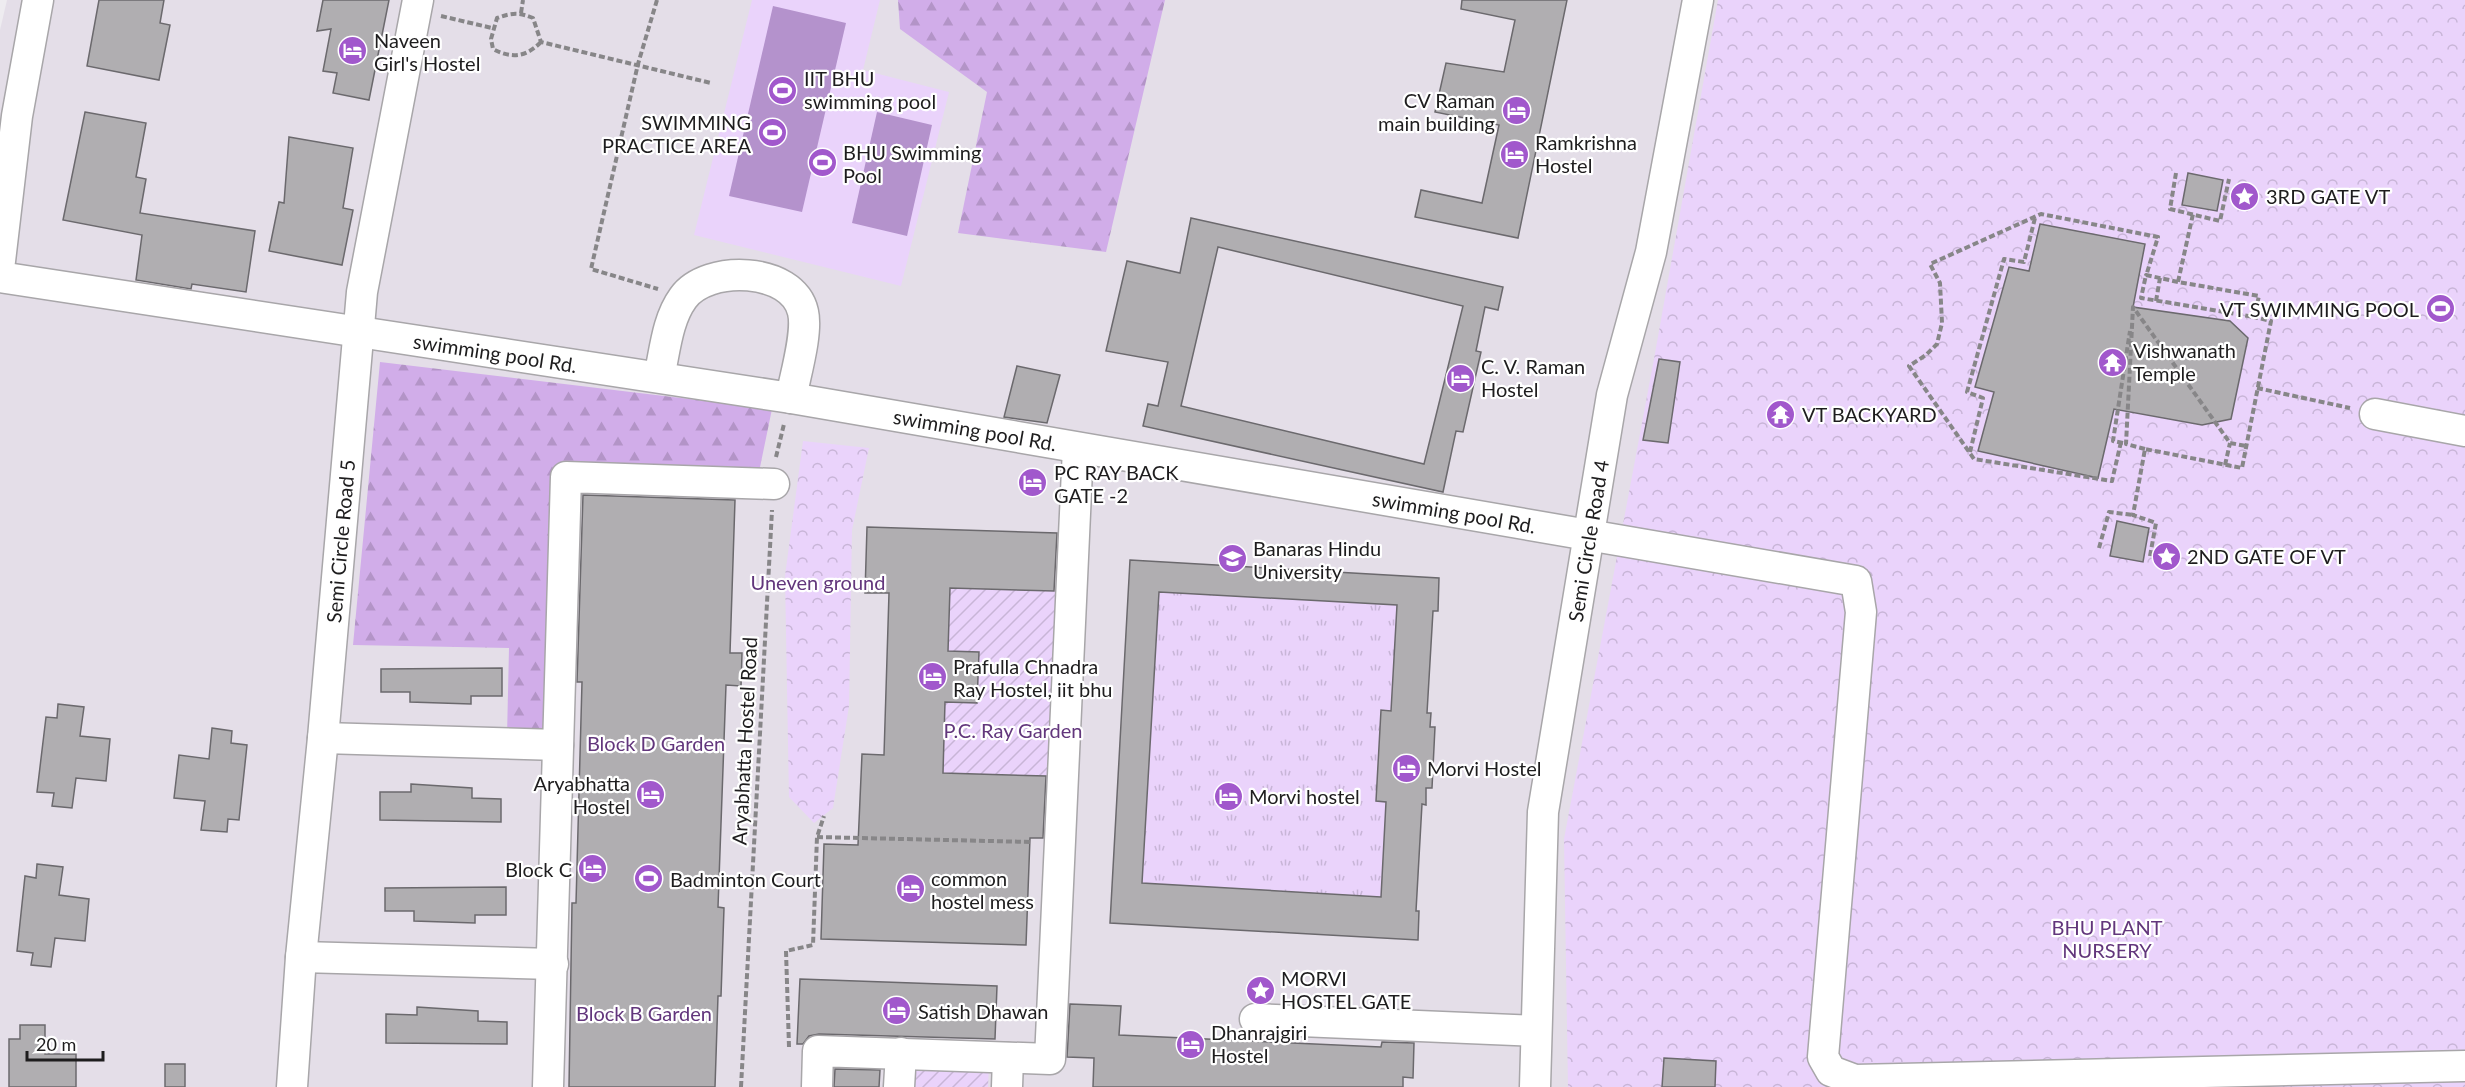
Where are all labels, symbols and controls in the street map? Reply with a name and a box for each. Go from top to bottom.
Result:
place label: Naveen Girl's Hostel [374,28,480,75]
hotel icon: Naveen Girl's Hostel [337,35,369,67]
place label: IIT BHU swimming pool [804,66,936,113]
sports icon: IIT BHU swimming pool [767,74,799,106]
place label: CV Raman main building [1378,88,1495,135]
hotel icon: CV Raman main building [1500,95,1532,127]
place label: SWIMMING PRACTICE AREA [602,110,751,157]
sports icon: SWIMMING PRACTICE AREA [756,117,788,149]
place label: Ramkrishna Hostel [1535,130,1637,177]
hotel icon: Ramkrishna Hostel [1498,138,1530,170]
place label: BHU Swimming Pool [843,140,981,187]
sports icon: BHU Swimming Pool [806,147,838,179]
place icon: 3RD GATE VT [2229,180,2261,212]
place label: 3RD GATE VT [2266,184,2390,208]
sports icon: VT SWIMMING POOL [2424,293,2456,325]
place label: VT SWIMMING POOL [2220,297,2419,321]
street label: swimming pool Rd. [412,328,579,377]
place label: Vishwanath Temple [2133,338,2236,385]
temple icon: Vishwanath Temple [2096,346,2128,378]
place label: C. V. Raman Hostel [1481,354,1585,401]
hotel icon: C. V. Raman Hostel [1444,362,1476,394]
temple icon: VT BACKYARD [1765,398,1797,430]
place label: VT BACKYARD [1802,402,1937,426]
street label: swimming pool Rd. [892,404,1059,455]
street label: Semi Circle Road 5 [321,458,359,624]
street label: Semi Circle Road 4 [1563,458,1613,624]
place label: PC RAY BACK GATE -2 [1054,460,1179,507]
hotel icon: PC RAY BACK GATE -2 [1017,467,1049,499]
street label: swimming pool Rd. [1371,486,1538,538]
place label: Banaras Hindu University [1253,536,1381,583]
place icon: 2ND GATE OF VT [2150,540,2182,572]
school or university icon: Banaras Hindu University [1216,543,1248,575]
place label: 2ND GATE OF VT [2187,544,2346,568]
park label: Uneven ground [751,570,885,594]
street label: Aryabhatta Hostel Road [727,636,761,846]
place label: Prafulla Chnadra Ray Hostel, iit bhu [953,654,1112,701]
hotel icon: Prafulla Chnadra Ray Hostel, iit bhu [916,661,948,693]
park label: P.C. Ray Garden [944,718,1082,742]
park label: Block D Garden [587,731,725,755]
hotel icon: Morvi Hostel [1390,752,1422,784]
place label: Morvi Hostel [1427,756,1541,780]
place label: Aryabhatta Hostel [533,771,630,818]
hotel icon: Aryabhatta Hostel [635,778,667,810]
hotel icon: Morvi hostel [1212,780,1244,812]
place label: Morvi hostel [1249,784,1360,808]
hotel icon: Block C [577,853,609,885]
place label: Block C [505,857,572,881]
sports icon: Badminton Court [633,863,665,895]
place label: common hostel mess [931,866,1034,913]
place label: Badminton Court [670,867,821,891]
hotel icon: common hostel mess [894,873,926,905]
park label: BHU PLANT NURSERY [2052,915,2163,962]
place label: MORVI HOSTEL GATE [1281,966,1411,1013]
place icon: MORVI HOSTEL GATE [1244,974,1276,1006]
hotel icon: Satish Dhawan [881,995,913,1027]
place label: Satish Dhawan [918,999,1049,1023]
park label: Block B Garden [576,1001,712,1025]
place label: Dhanrajgiri Hostel [1211,1020,1307,1067]
scale bar [27,1024,104,1062]
hotel icon: Dhanrajgiri Hostel [1174,1028,1206,1060]
text: 20 m [36,1033,76,1055]

